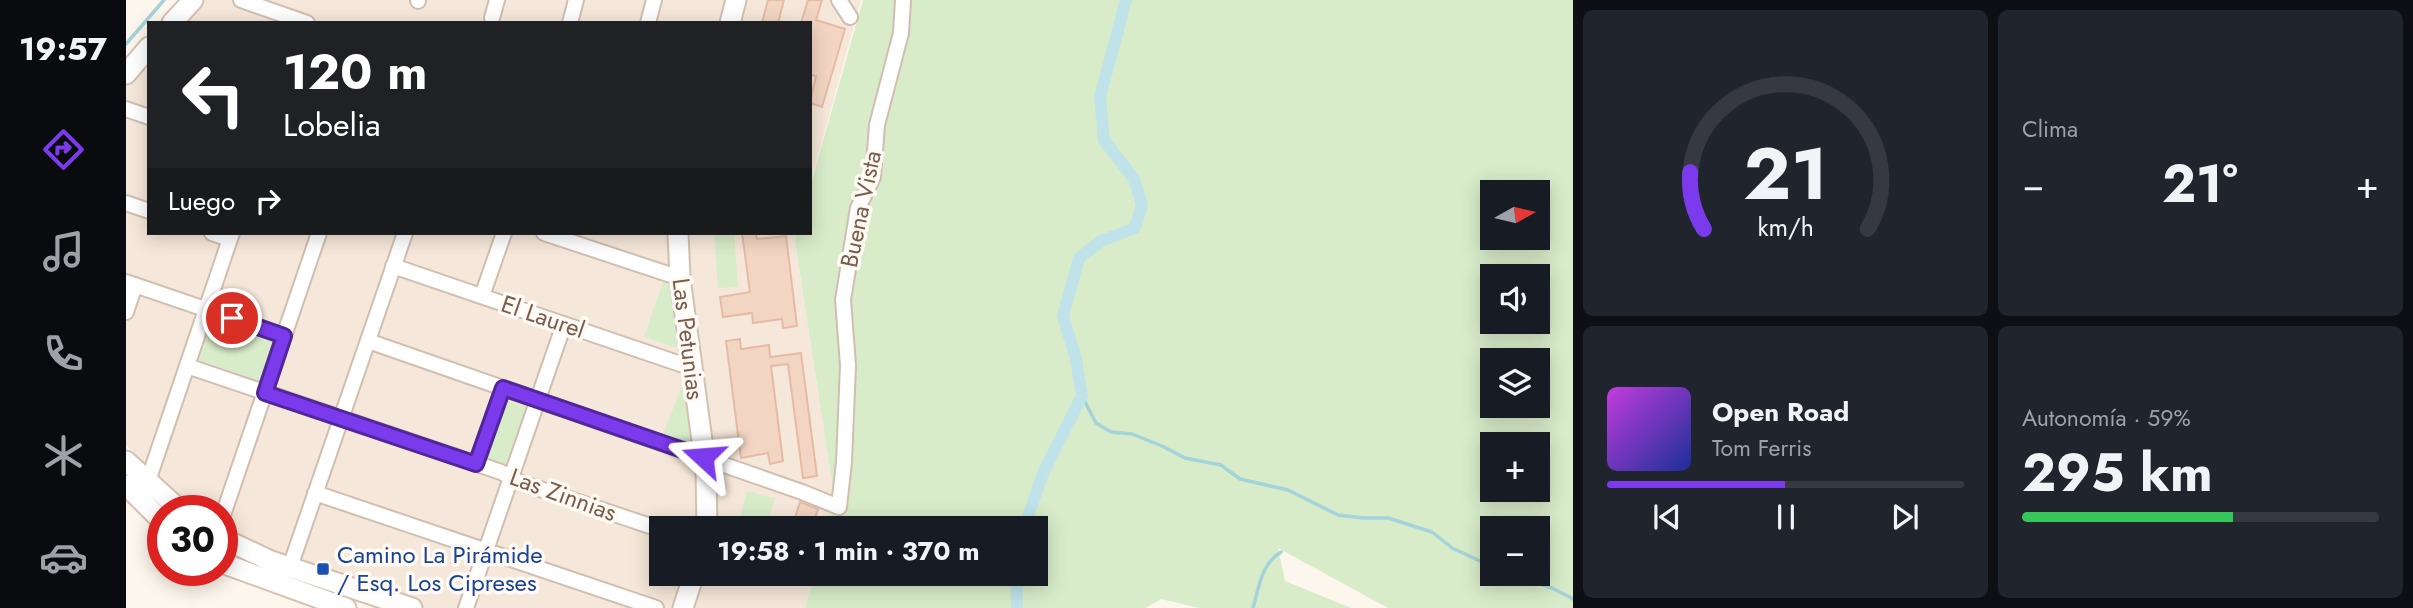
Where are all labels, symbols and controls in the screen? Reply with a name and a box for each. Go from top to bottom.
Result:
text: 19:57 [19,26,107,72]
text: 120 m [283,37,427,107]
icon: left [168,49,259,140]
text: Lobelia [283,102,381,148]
text: Clima [2022,112,2078,146]
text: 21 [1743,121,1828,226]
icon: directions [39,125,88,174]
text: 21° [2162,146,2238,222]
street label: Buena Vista [831,147,890,271]
text: − [2022,157,2044,212]
text: + [2356,157,2379,212]
north arrow [1480,180,1550,250]
map controls [1480,180,1550,586]
text: Luego [168,182,235,220]
icon: right [249,182,287,220]
text: km/h [1757,209,1814,245]
icon: music [39,227,88,276]
button: sound [1480,264,1550,334]
street label: Las Petunias [664,276,713,402]
street label: El Laurel [497,286,590,347]
pin [202,288,262,348]
icon: arrive [213,299,251,337]
icon: phone [39,329,88,378]
button: layers [1480,348,1550,418]
text: Open Road [1712,393,1849,431]
text: Autonomía · 59% [2022,401,2191,435]
position arrow [666,420,740,494]
icon: climate [39,431,88,480]
text: Tom Ferris [1712,431,1811,465]
button: + [1480,432,1550,502]
text: 295 km [2022,435,2213,511]
street label: Las Zinnias [505,459,621,530]
speed limit sign: 30 [147,495,238,586]
icon: previous [1648,498,1686,536]
icon: pause [1767,498,1805,536]
icon: next [1886,498,1924,536]
button: − [1480,516,1550,586]
text: 19:58 · 1 min · 370 m [717,532,980,570]
icon: car [39,533,88,582]
place label: Camino La Pirámide / Esq. Los Cipreses [337,537,543,600]
marker: Camino La Pirámide / Esq. Los Cipreses [315,561,331,577]

